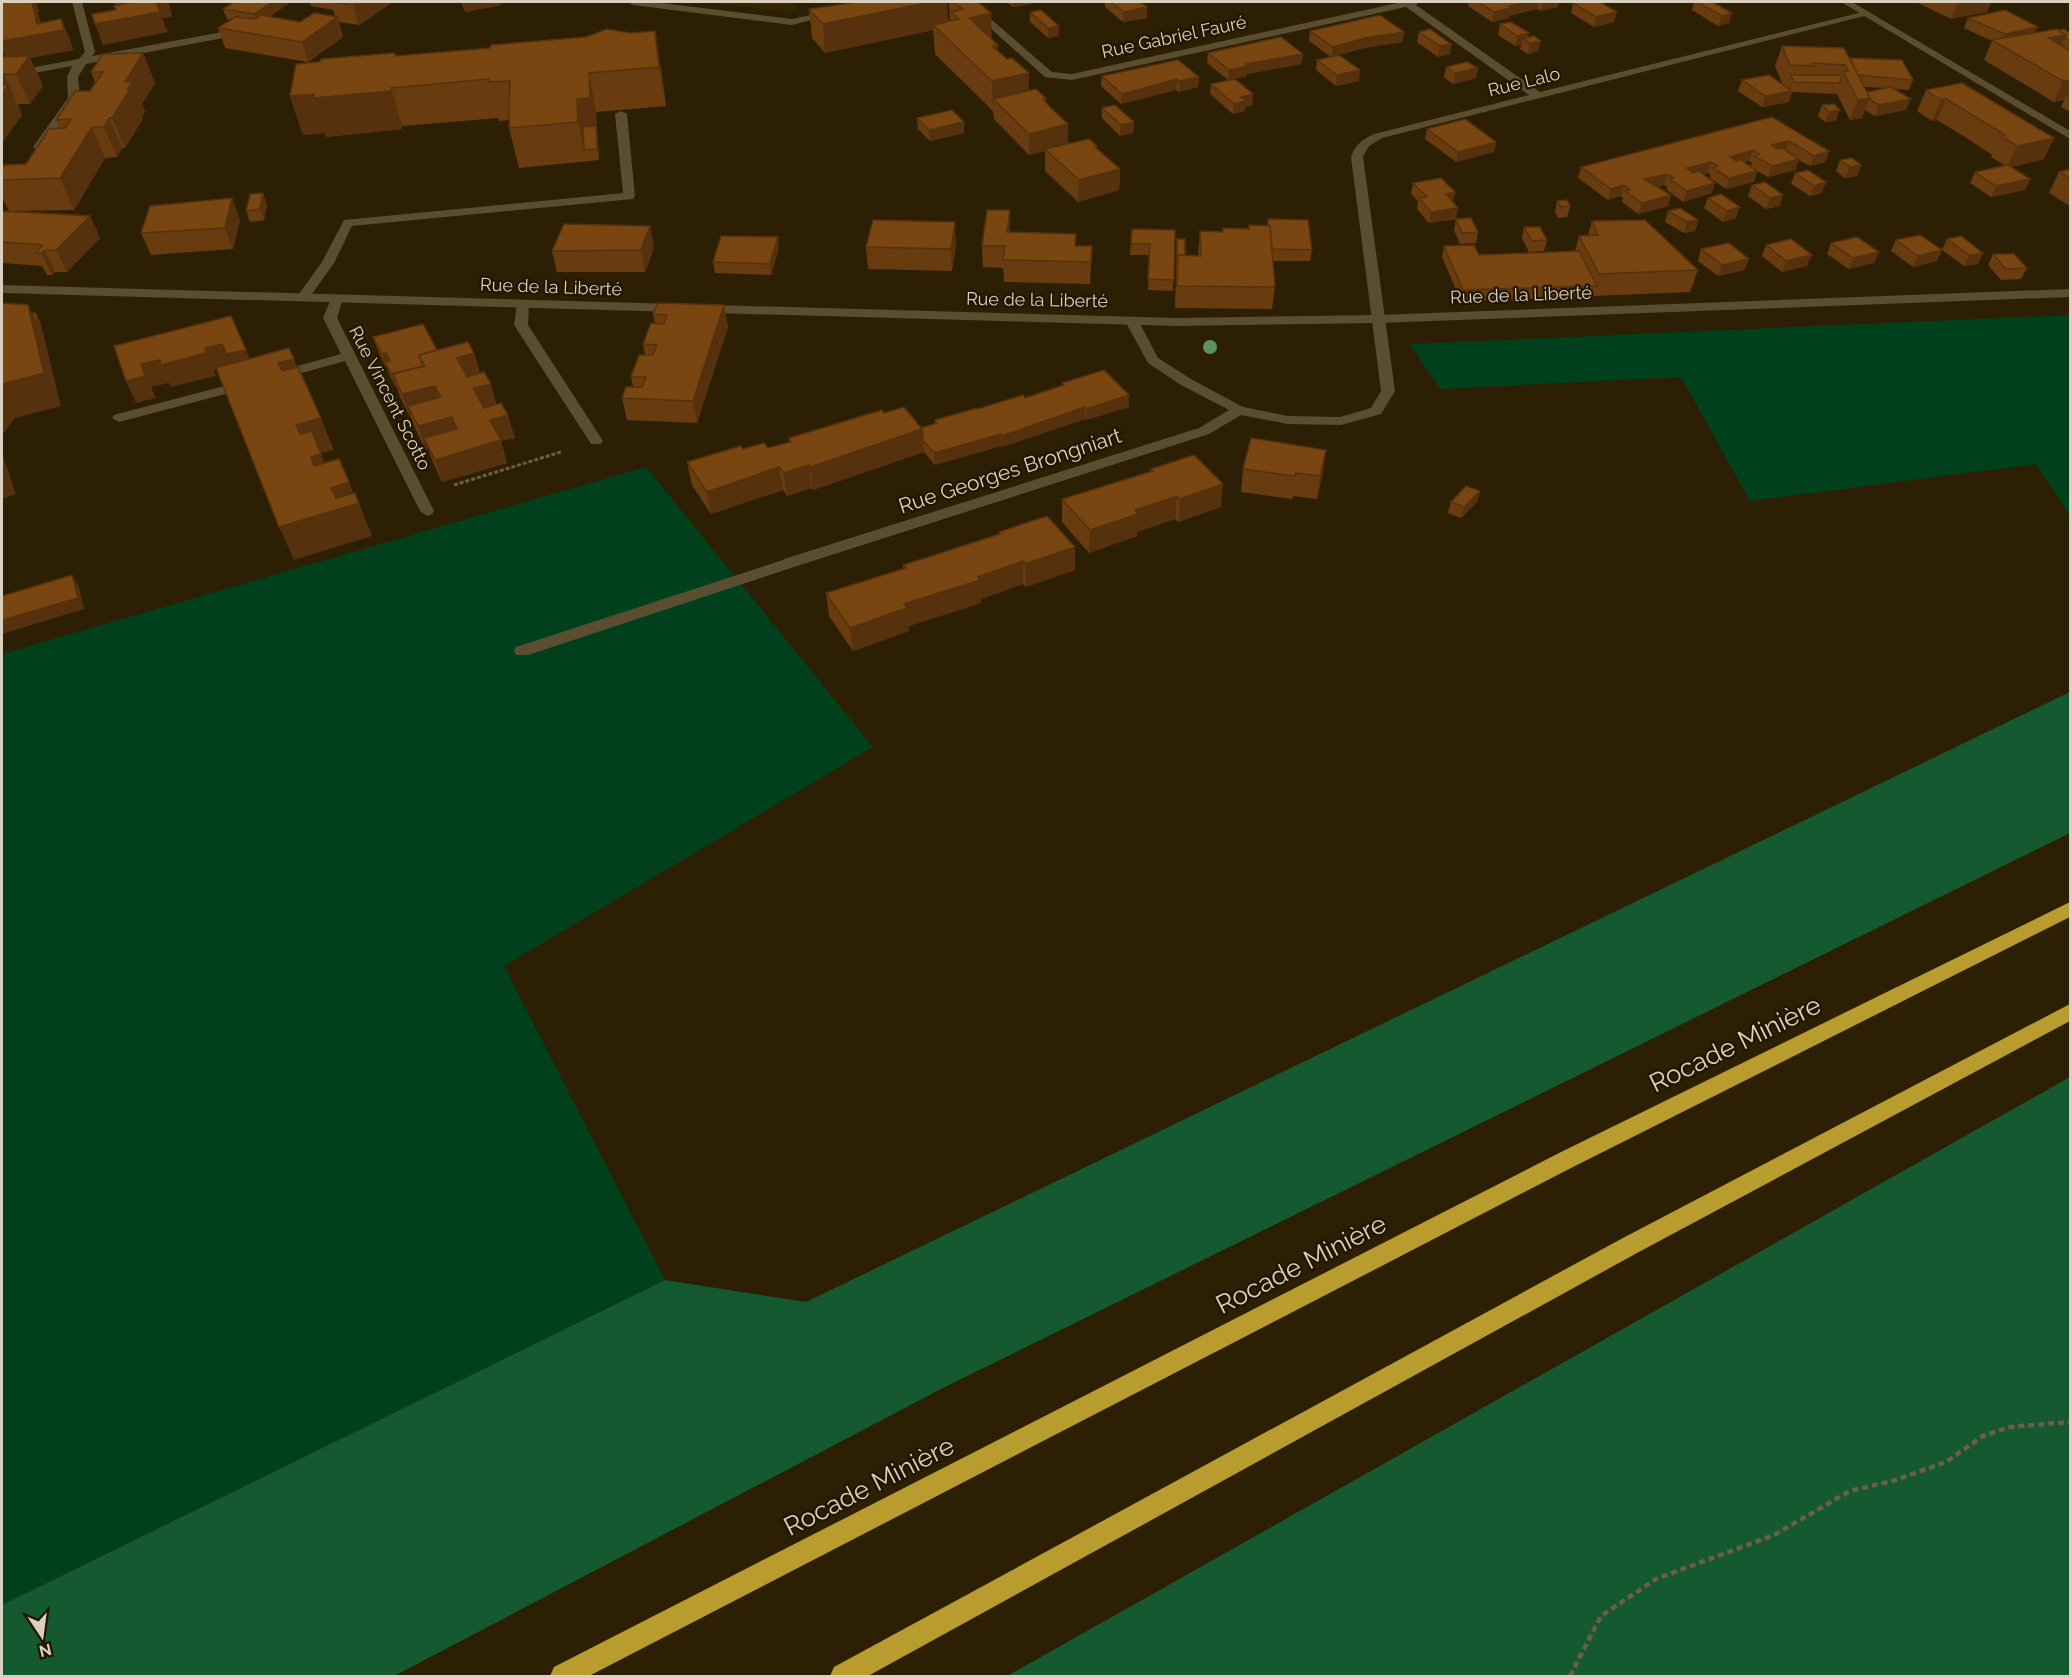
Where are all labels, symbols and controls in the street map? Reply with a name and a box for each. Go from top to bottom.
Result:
street label: Rue Gabriel Fauré [1100,11,1249,62]
street label: Rue Lalo [1486,62,1562,101]
street label: Rue de la Liberté [480,274,623,299]
street label: Rue de la Liberté [1450,282,1593,307]
street label: Rue de la Liberté [966,288,1109,311]
street label: Rue Vincent Scotto [345,322,436,474]
street label: Rue Georges Brongniart [895,423,1124,518]
street label: Rocade Minière [1644,990,1826,1098]
street label: Rocade Minière [1211,1208,1391,1320]
street label: Rocade Minière [779,1430,959,1542]
north arrow [12,1606,72,1666]
text: N [37,1639,53,1661]

